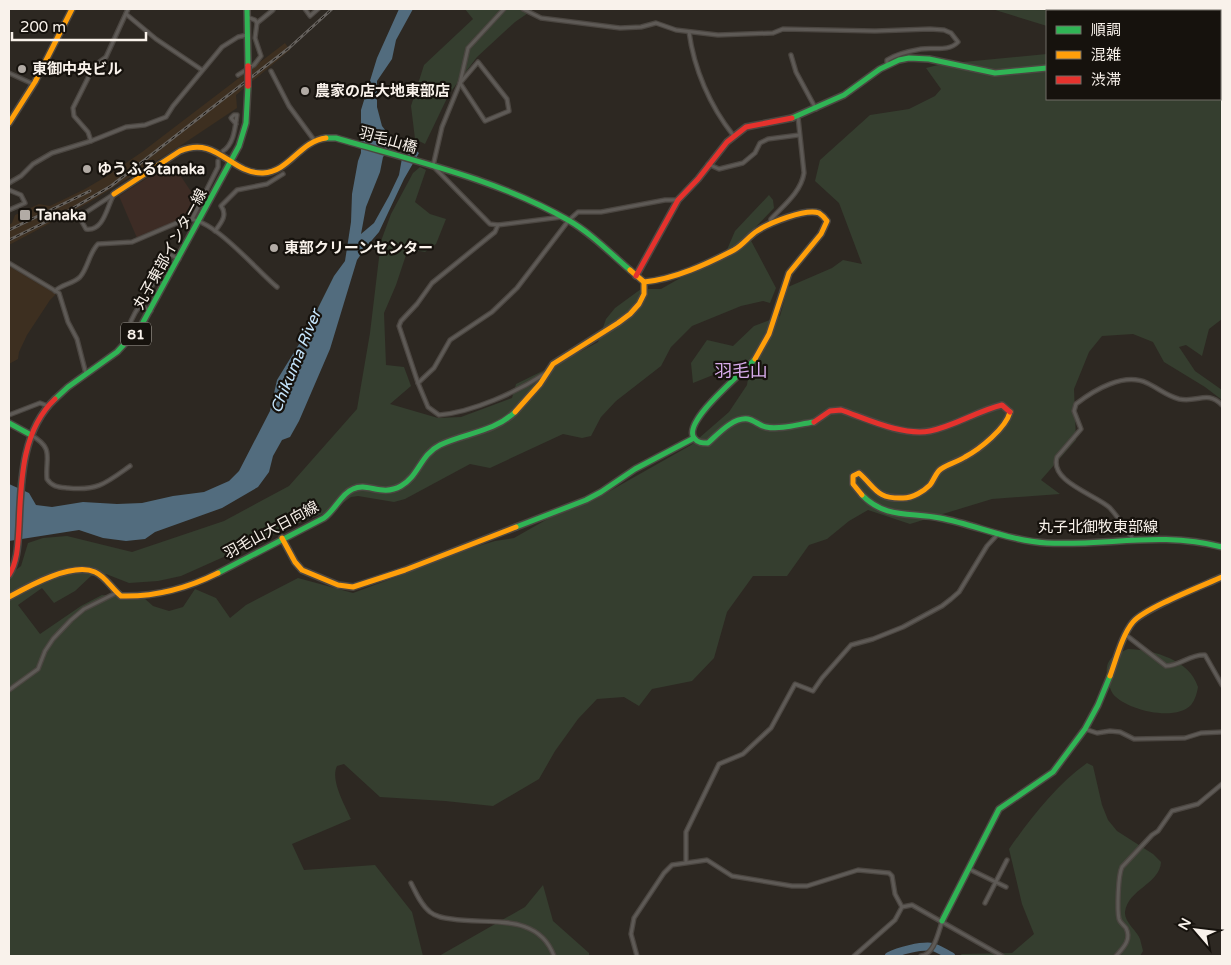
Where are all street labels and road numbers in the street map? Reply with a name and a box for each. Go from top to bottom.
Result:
street label: 羽毛山橋 [357,123,419,157]
street label: 丸子東部インター線 [129,186,211,312]
road number: 81 [121,322,151,346]
street label: 羽毛山大日向線 [220,497,322,563]
street label: 丸子北御牧東部線 [1038,518,1158,536]

